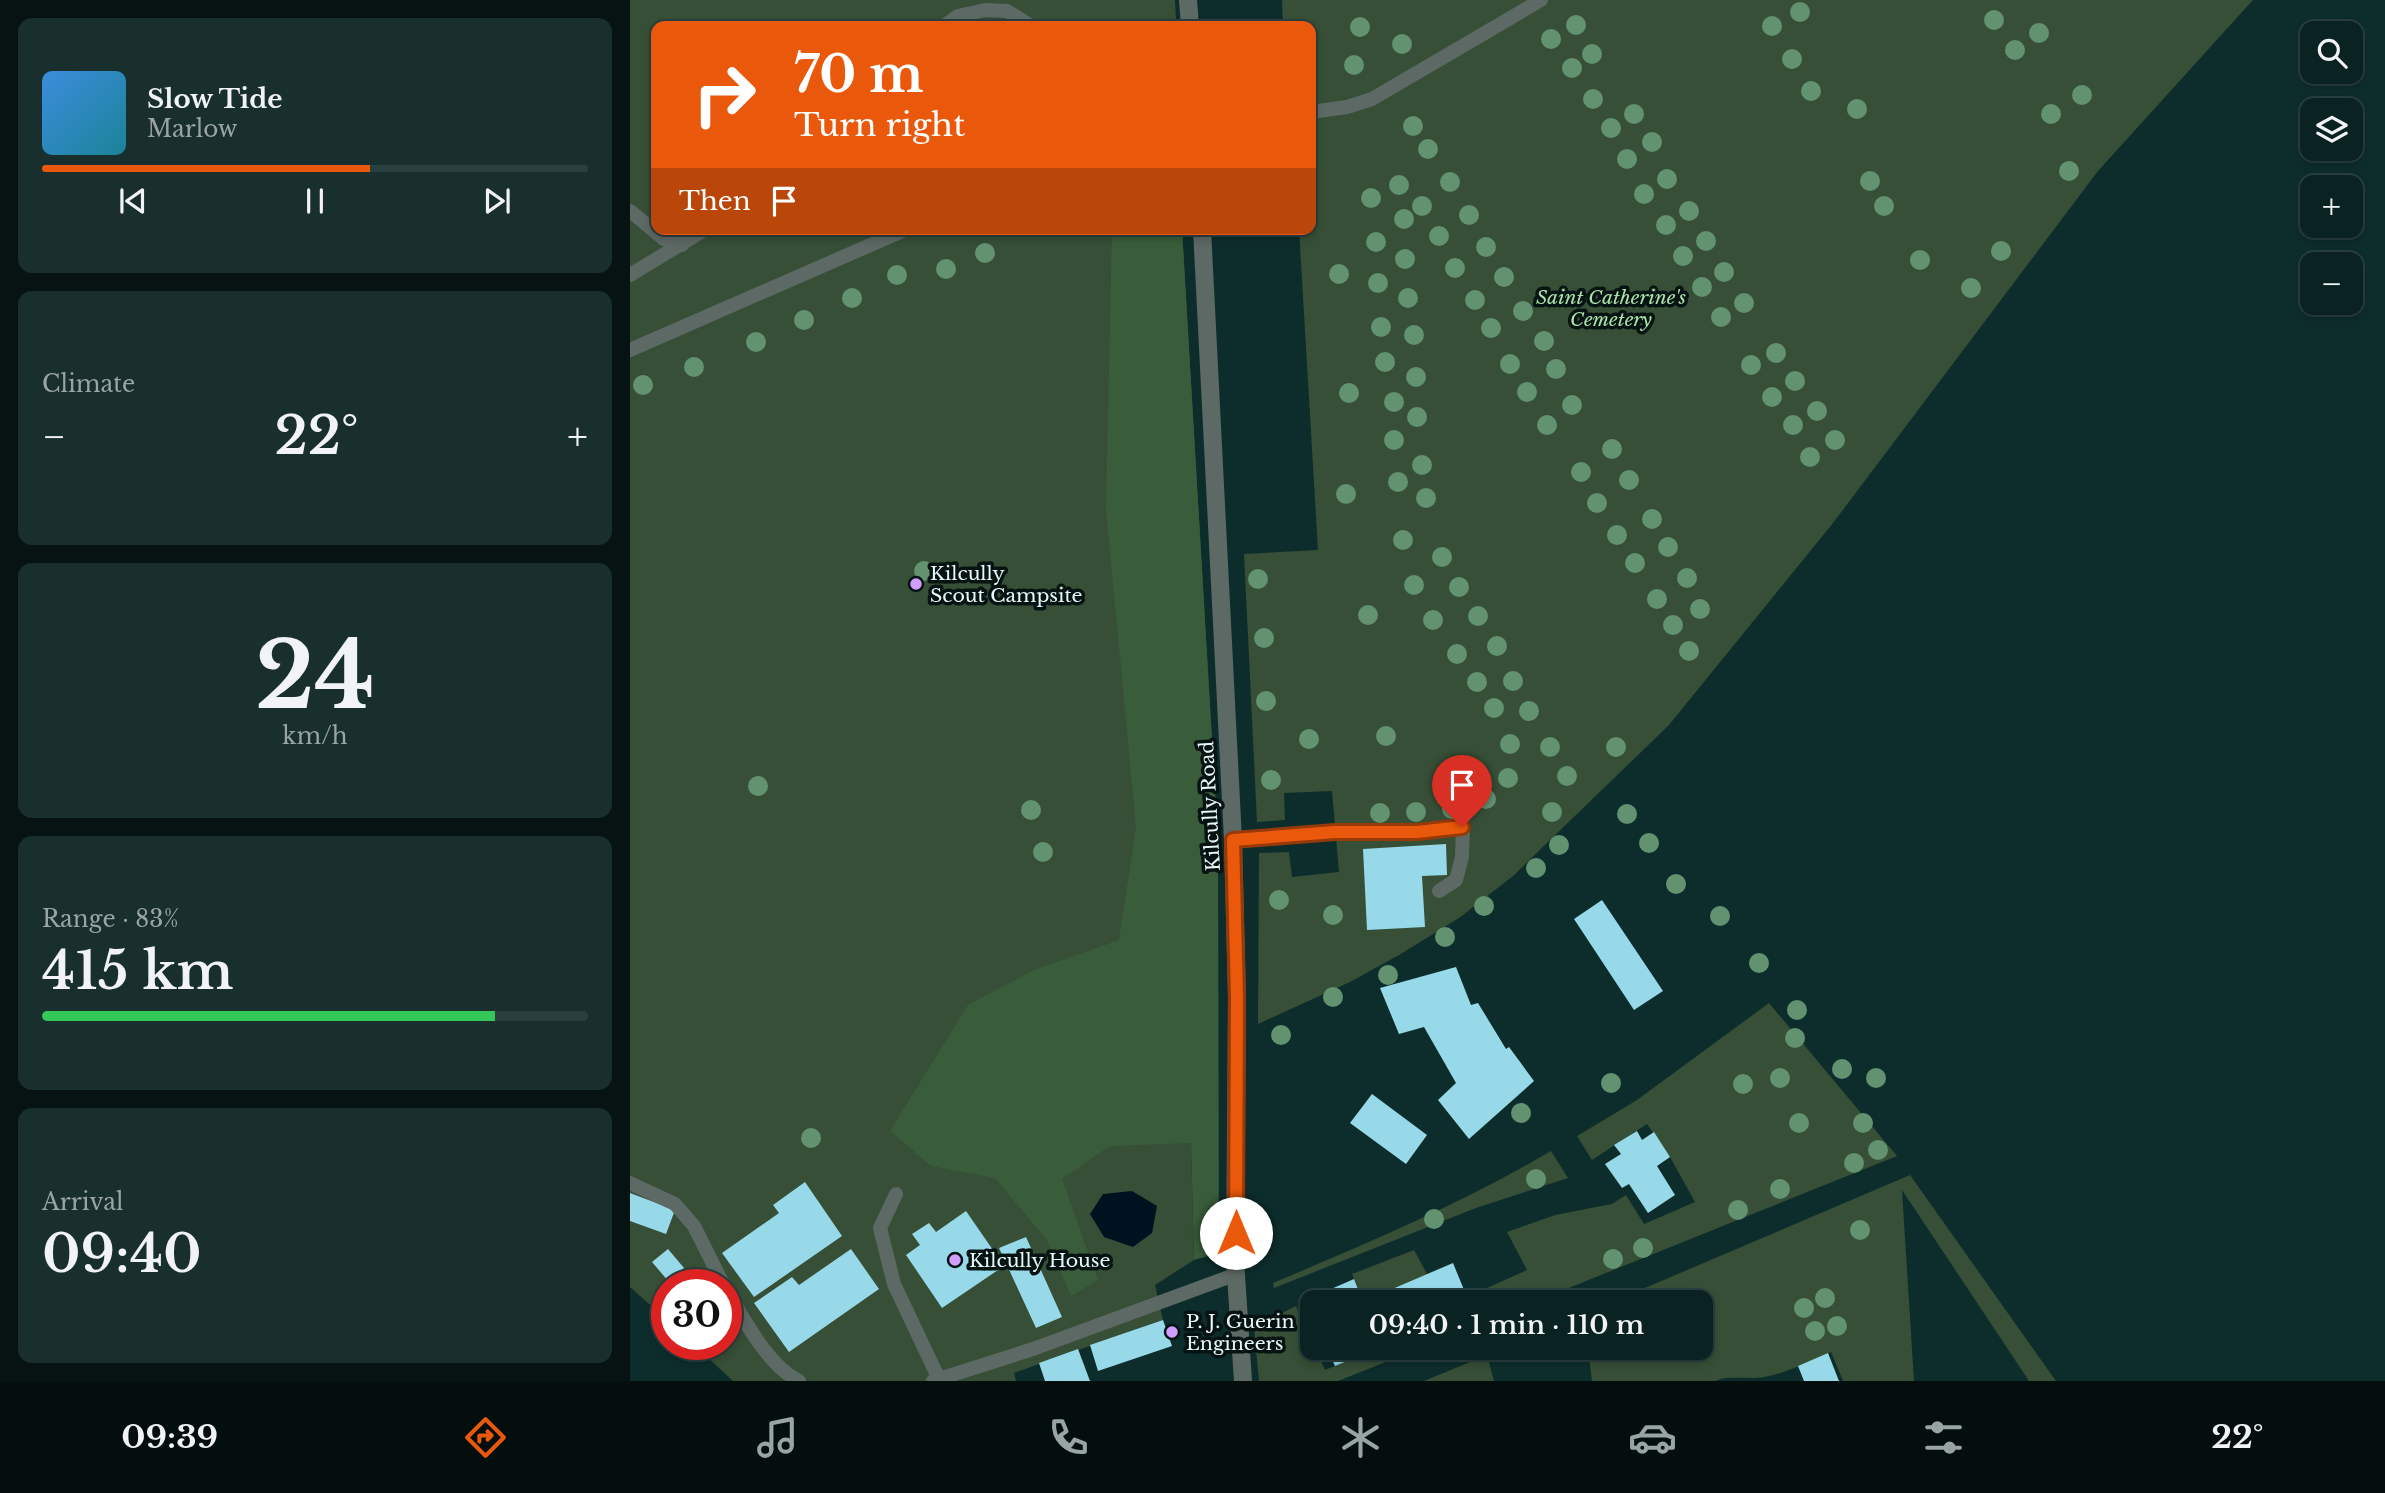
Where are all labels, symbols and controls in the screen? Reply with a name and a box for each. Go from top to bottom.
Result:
map controls [2300,21,2363,315]
button: search [2300,21,2363,84]
text: 70 m [794,44,924,105]
icon: right [679,49,770,140]
text: Slow Tide [147,83,283,115]
button: layers [2300,98,2363,161]
text: Turn right [794,105,965,145]
text: Marlow [147,115,237,143]
button: + [2300,175,2363,238]
icon: previous [114,182,152,220]
icon: pause [296,182,334,220]
icon: next [478,182,516,220]
icon: arrive [765,182,803,220]
text: Then [679,185,751,217]
button: − [2300,252,2363,315]
park label: Saint Catherine's Cemetery [1536,286,1686,331]
text: Climate [42,370,135,398]
text: 22° [275,404,359,468]
text: − [42,413,66,460]
text: + [567,413,588,460]
place label: Kilcully Scout Campsite [930,562,1082,607]
marker: Kilcully Scout Campsite [908,576,924,592]
text: 24 [255,620,375,733]
text: km/h [282,722,348,750]
street label: Kilcully Road [1195,740,1225,872]
pin [1432,755,1492,827]
icon: arrive [1443,766,1481,804]
text: Range · 83% [42,905,179,933]
text: 415 km [42,939,233,1003]
text: Arrival [42,1188,123,1216]
position arrow [1199,1196,1273,1270]
text: 09:40 [42,1222,202,1286]
place label: Kilcully House [969,1249,1110,1272]
marker: Kilcully House [947,1252,963,1268]
speed limit sign: 30 [651,1269,742,1360]
text: 09:40 · 1 min · 110 m [1369,1309,1644,1341]
place label: P. J. Guerin Engineers [1186,1310,1295,1355]
marker: P. J. Guerin Engineers [1164,1324,1180,1340]
icon: directions [461,1413,510,1462]
icon: music [753,1413,802,1462]
icon: phone [1044,1413,1093,1462]
icon: climate [1336,1413,1385,1462]
icon: car [1628,1413,1677,1462]
icon: filters [1919,1413,1968,1462]
text: 09:39 [121,1417,218,1457]
text: 22° [2211,1417,2264,1457]

